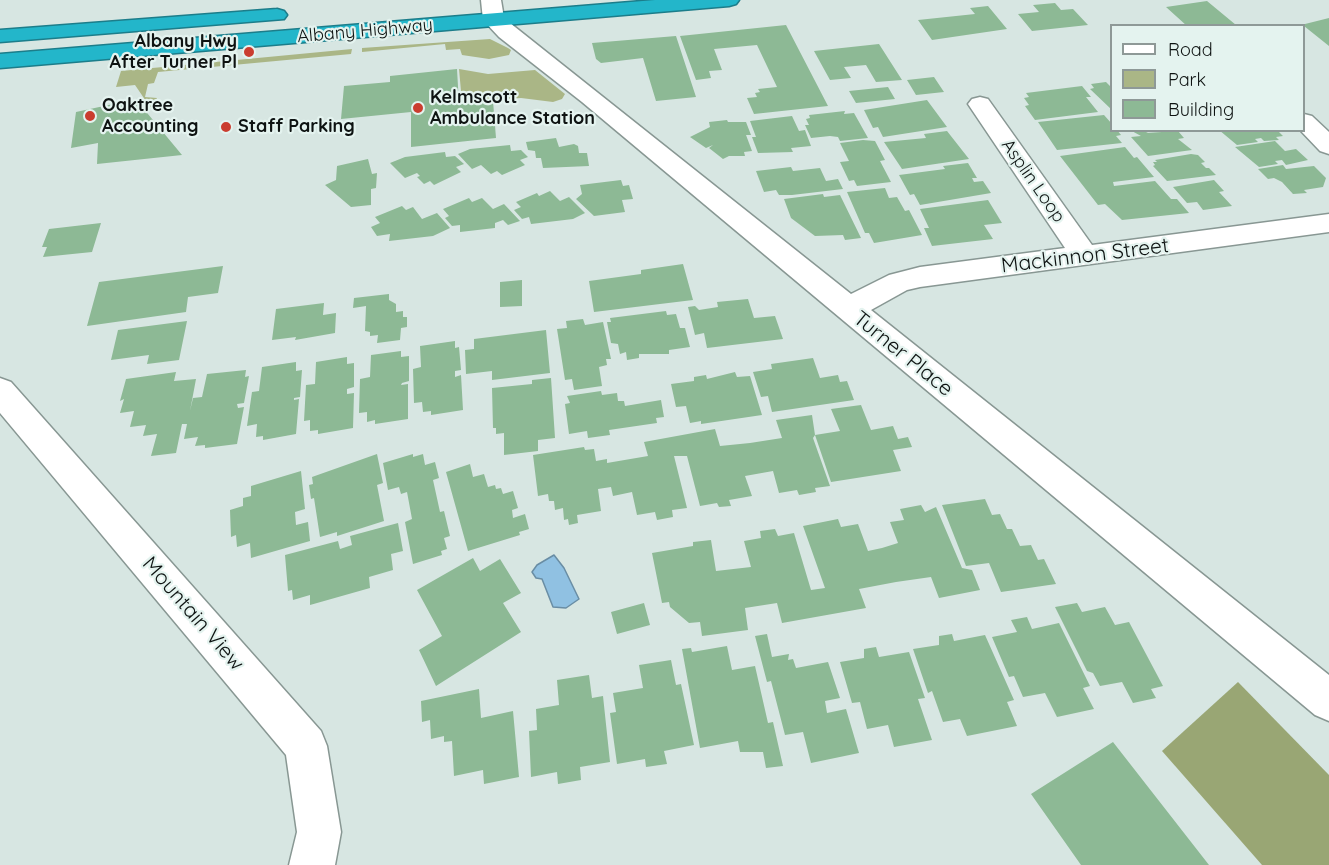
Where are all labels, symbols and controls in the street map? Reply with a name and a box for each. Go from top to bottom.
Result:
street label: Albany Highway [296,14,434,48]
legend [1110,24,1305,132]
place label: Albany Hwy After Turner Pl [109,31,237,74]
text: Road [1168,38,1213,61]
marker: Albany Hwy After Turner Pl [242,45,256,59]
text: Park [1168,68,1206,91]
place label: Kelmscott Ambulance Station [430,87,595,130]
place label: Oaktree Accounting [102,95,199,138]
text: Building [1168,98,1234,121]
marker: Kelmscott Ambulance Station [411,101,425,115]
marker: Oaktree Accounting [83,109,97,123]
place label: Staff Parking [238,116,355,138]
marker: Staff Parking [219,120,233,134]
street label: Asplin Loop [996,135,1070,227]
street label: Mackinnon Street [1000,233,1170,279]
street label: Turner Place [848,306,958,402]
street label: Mountain View [137,552,249,676]

